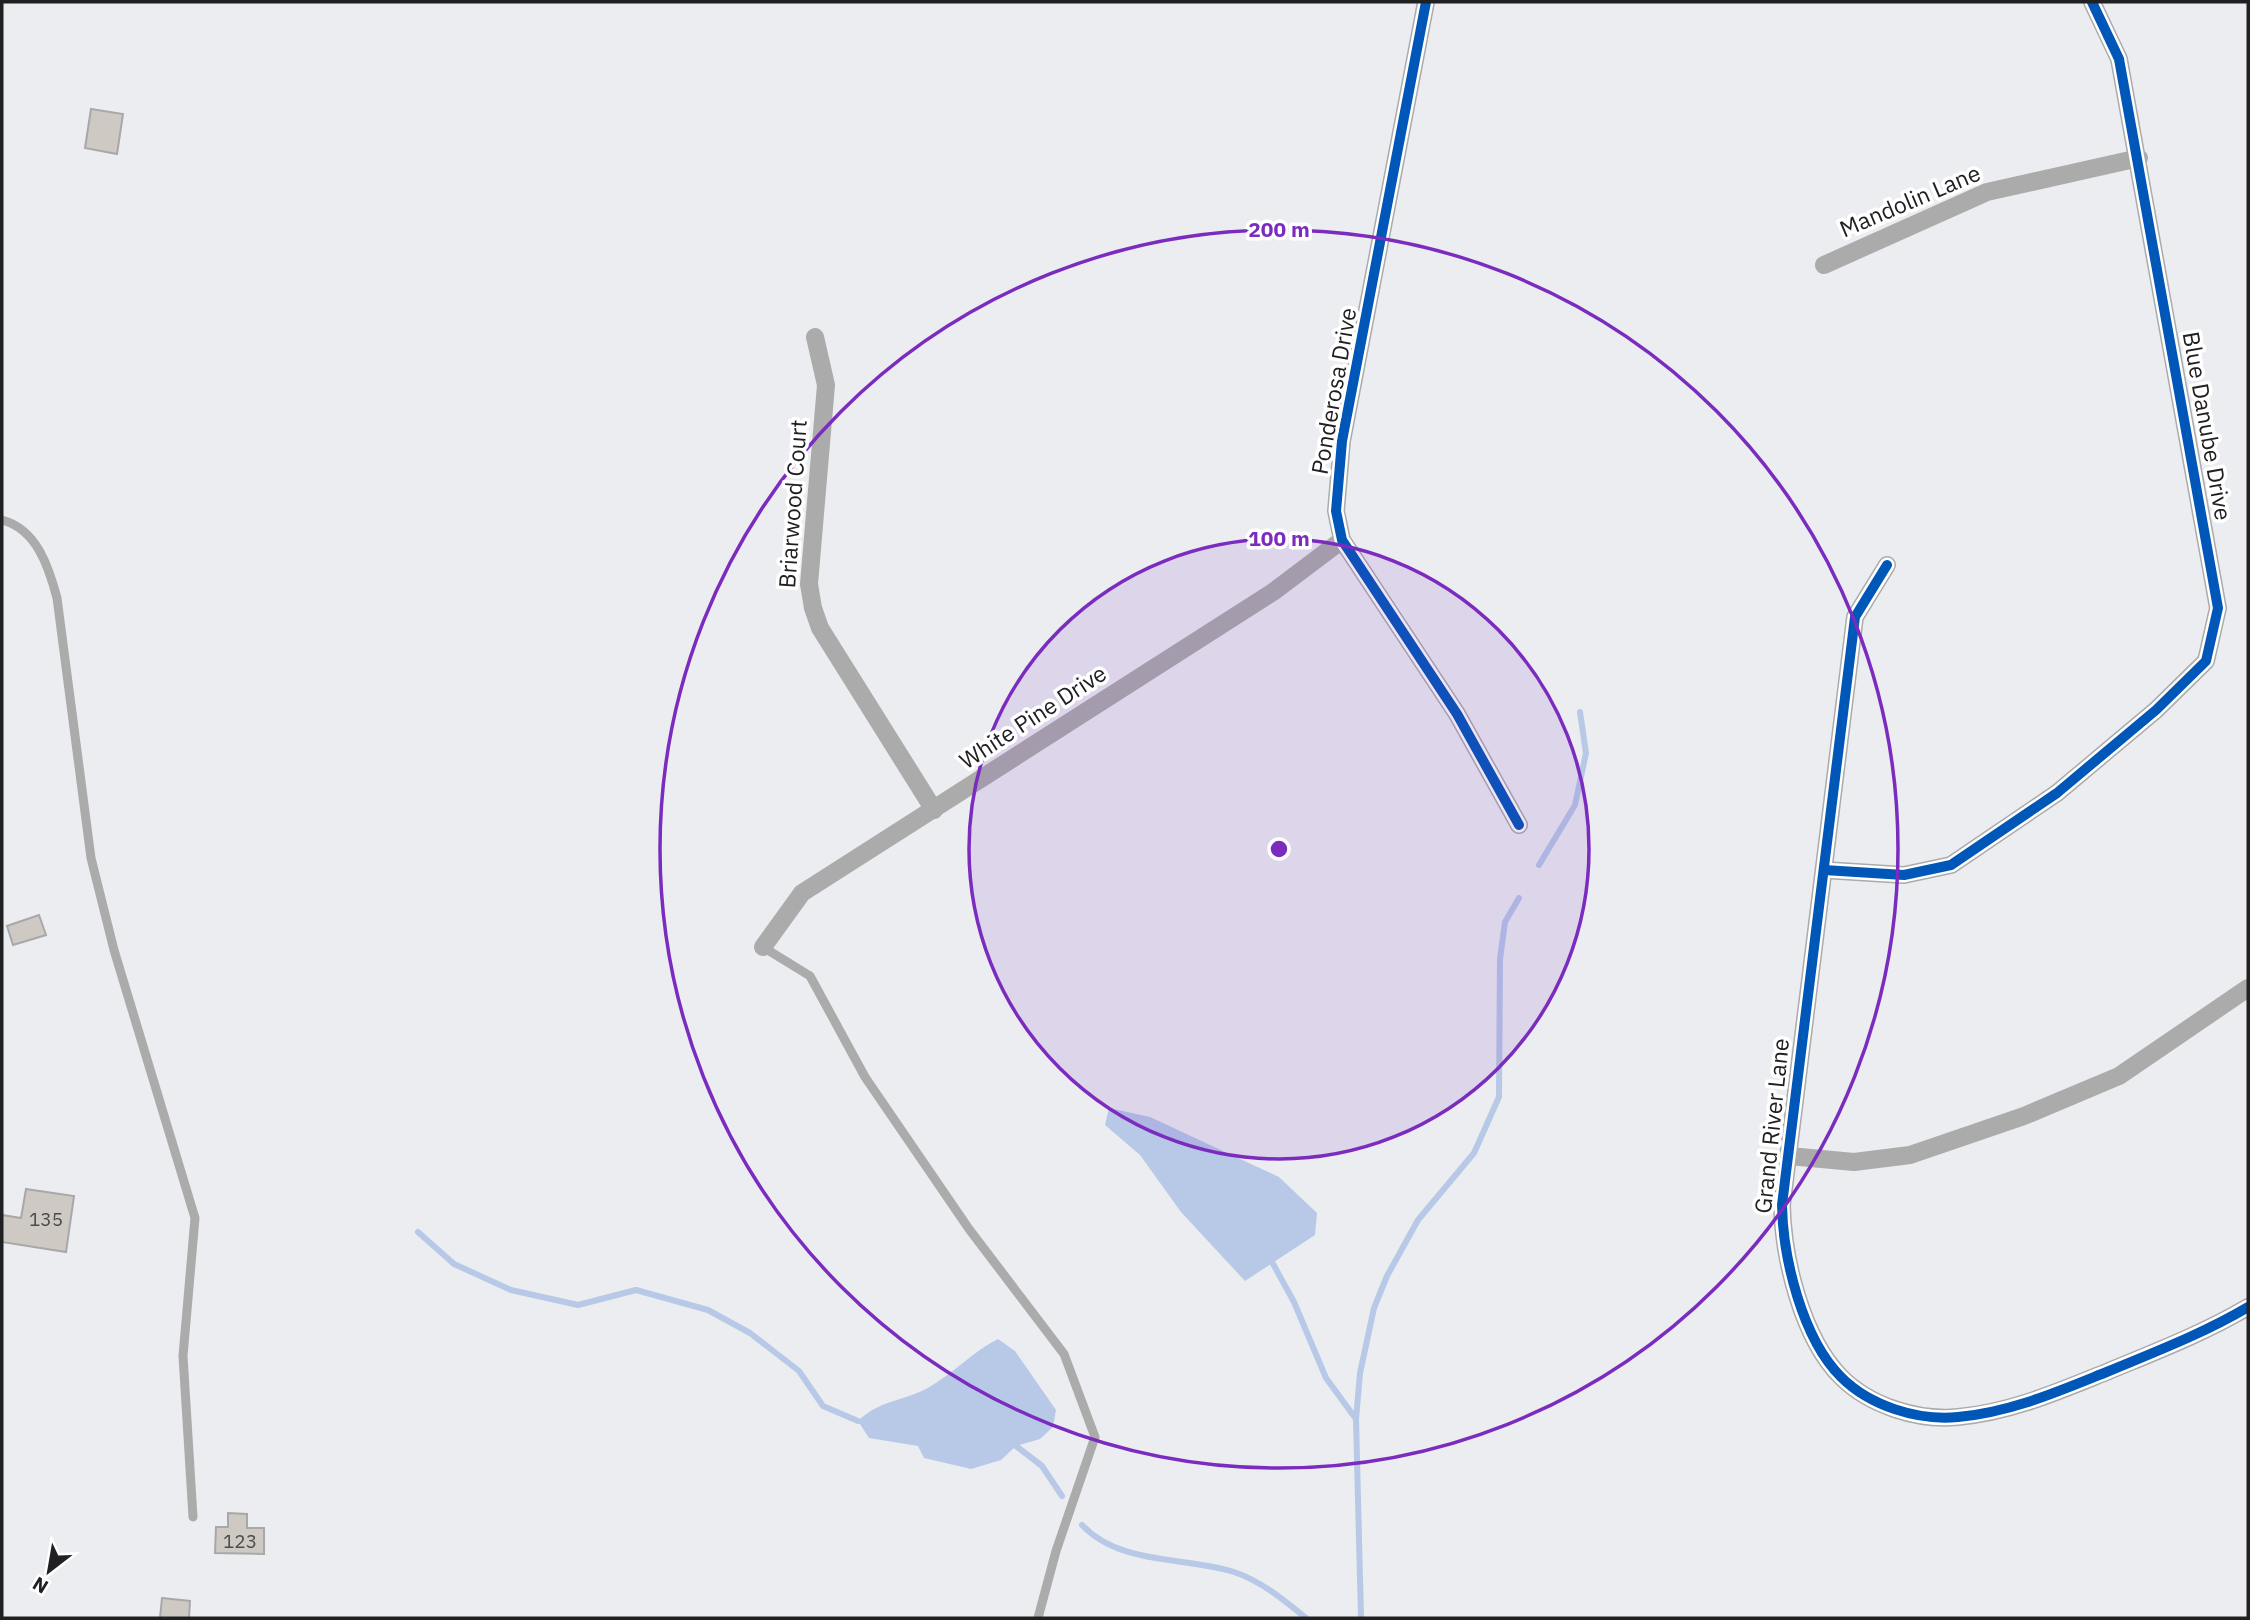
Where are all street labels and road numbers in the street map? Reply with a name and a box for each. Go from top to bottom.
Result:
street label: Mandolin Lane [1835,157,1985,243]
street label: Ponderosa Drive [1304,305,1362,477]
street label: Blue Danube Drive [2177,329,2239,522]
street label: Briarwood Court [771,419,813,589]
street label: White Pine Drive [953,657,1112,775]
street label: Grand River Lane [1747,1037,1795,1215]

